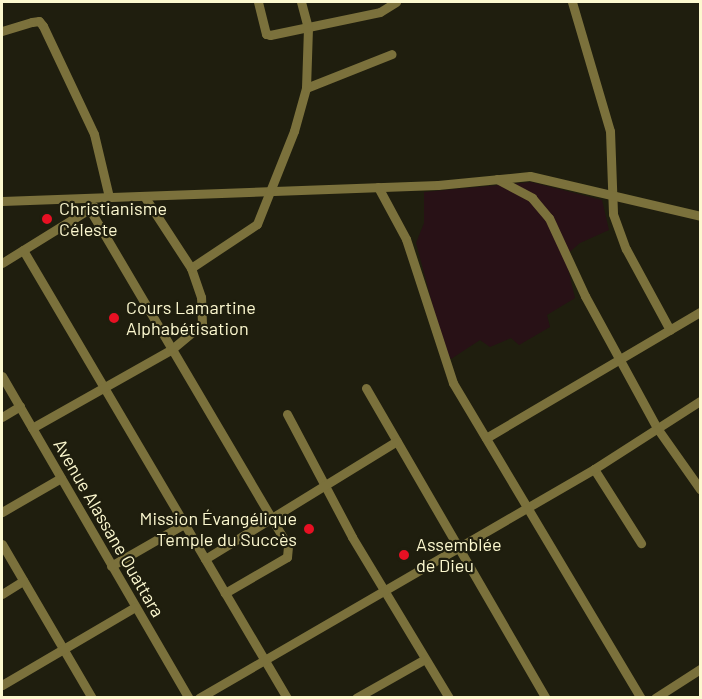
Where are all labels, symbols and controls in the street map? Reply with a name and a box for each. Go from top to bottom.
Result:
place label: Christianisme Céleste [59,198,167,240]
marker: Christianisme Céleste [40,212,54,226]
place label: Cours Lamartine Alphabétisation [126,297,256,340]
marker: Cours Lamartine Alphabétisation [107,311,121,325]
street label: Avenue Alassane Ouattara [49,435,169,621]
place label: Mission Évangélique Temple du Succès [140,508,297,550]
marker: Mission Évangélique Temple du Succès [302,522,316,536]
place label: Assemblée de Dieu [416,534,502,576]
marker: Assemblée de Dieu [397,548,411,562]

